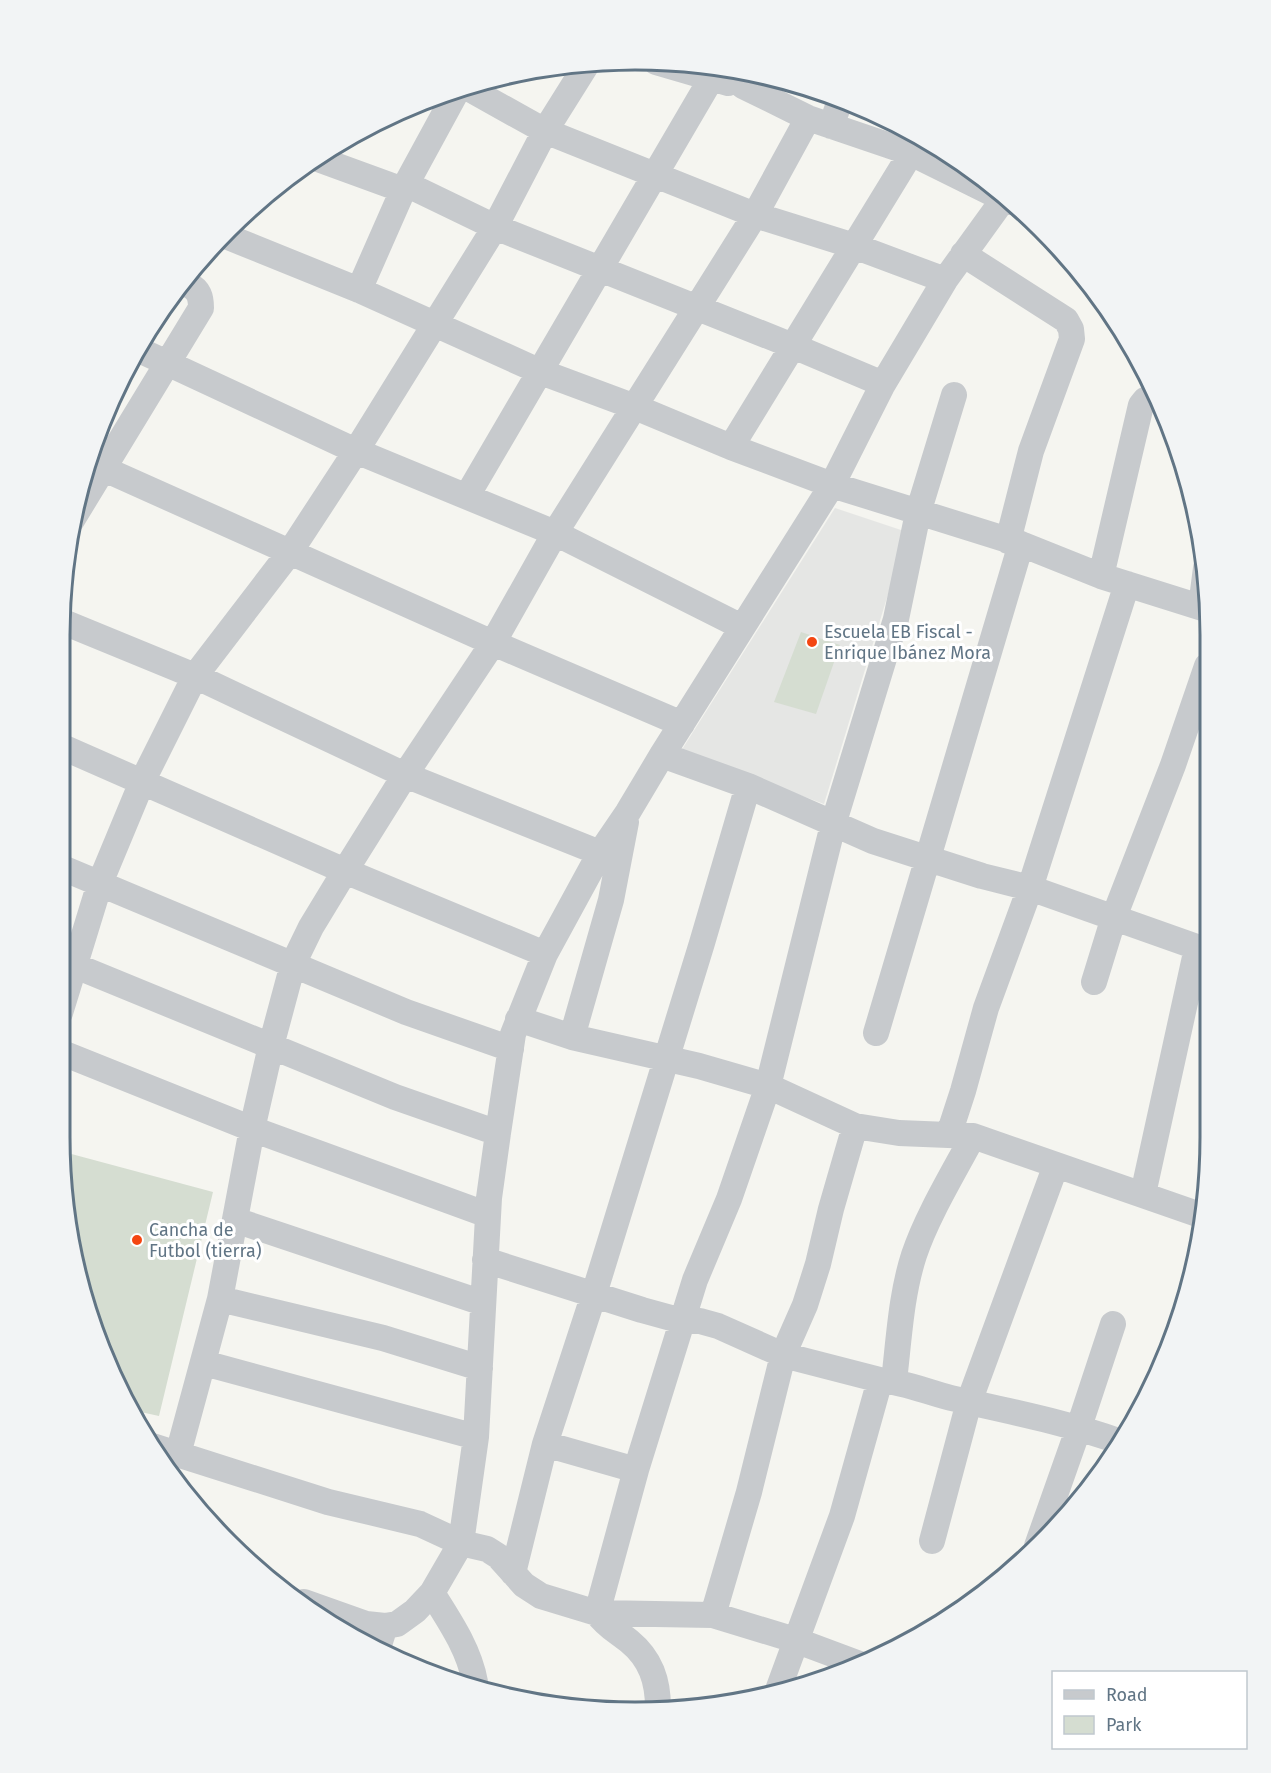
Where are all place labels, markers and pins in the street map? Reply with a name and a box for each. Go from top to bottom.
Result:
place label: Escuela EB Fiscal - Enrique Ibánez Mora [824,621,991,664]
marker: Escuela EB Fiscal - Enrique Ibánez Mora [805,635,819,649]
place label: Cancha de Futbol (tierra) [149,1219,262,1262]
marker: Cancha de Futbol (tierra) [130,1233,144,1247]

